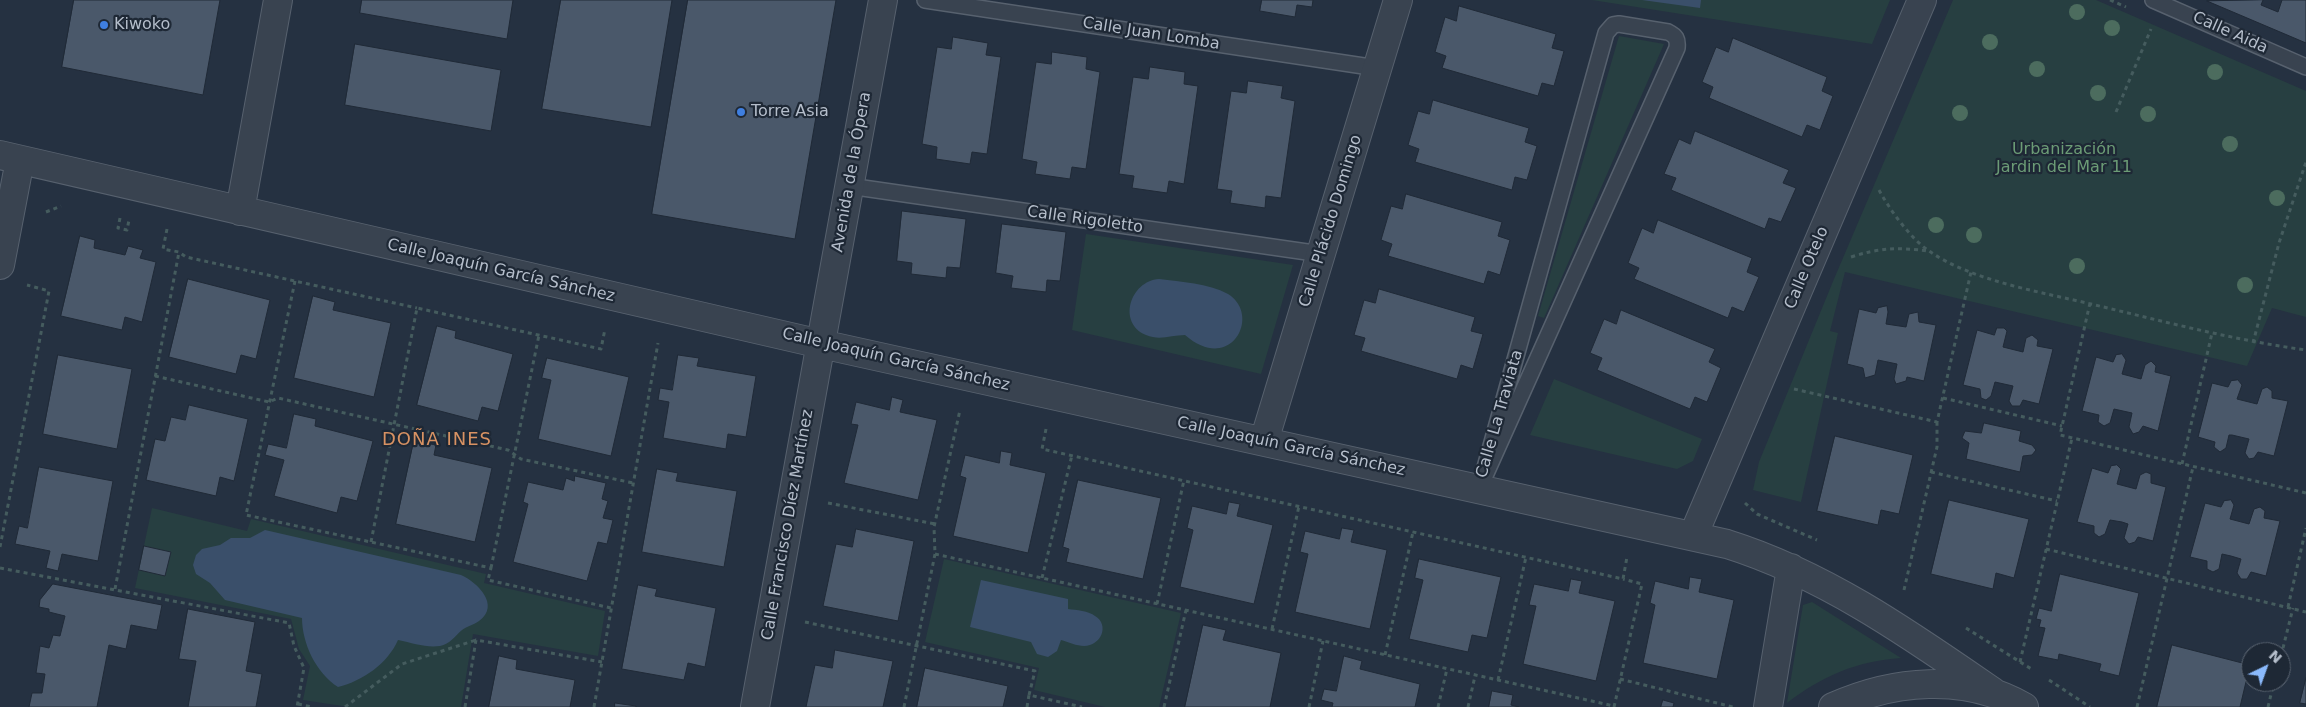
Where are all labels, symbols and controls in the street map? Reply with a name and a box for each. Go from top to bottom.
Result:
street label: Calle Aida [2189,8,2271,58]
street label: Calle Juan Lomba [1081,14,1221,54]
place label: Kiwoko [114,15,170,35]
marker: Kiwoko [98,19,110,31]
street label: Avenida de la Ópera [828,90,876,254]
place label: Torre Asia [751,102,829,122]
marker: Torre Asia [735,106,747,118]
street label: Calle Plácido Domingo [1296,133,1366,309]
park label: Urbanización Jardin del Mar 11 [1996,140,2132,178]
street label: Calle Rigoletto [1026,202,1144,238]
street label: Calle Otelo [1781,224,1833,312]
street label: Calle Joaquín García Sánchez [385,235,617,307]
street label: Calle Joaquín García Sánchez [780,324,1012,396]
street label: Calle La Traviata [1473,348,1527,480]
street label: Calle Francisco Díez Martínez [758,408,818,642]
street label: Calle Joaquín García Sánchez [1175,413,1407,481]
district label: DOÑA INES [381,429,493,451]
north arrow [2241,642,2291,692]
text: N [2266,647,2285,666]

